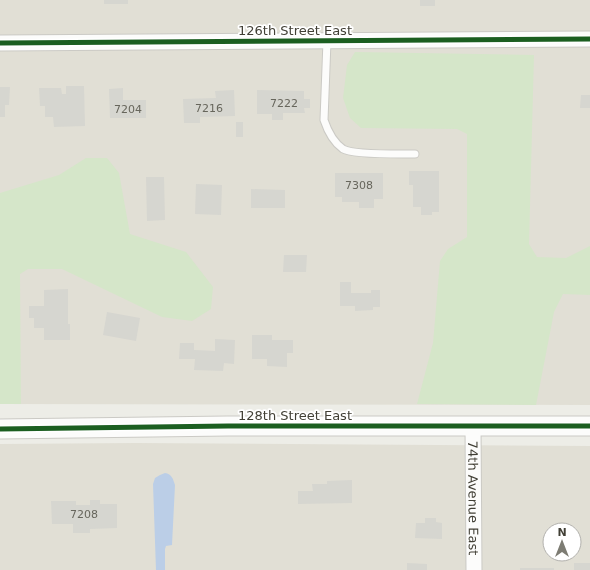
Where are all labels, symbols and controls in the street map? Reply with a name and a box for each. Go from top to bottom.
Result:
street label: 126th Street East [238,23,352,38]
house number: 7222 [270,97,298,110]
house number: 7216 [195,102,223,115]
house number: 7204 [114,103,142,116]
house number: 7308 [345,179,373,192]
street label: 128th Street East [238,408,352,423]
street label: 74th Avenue East [465,441,481,555]
house number: 7208 [70,508,98,521]
north arrow [542,522,582,562]
text: N [557,526,567,539]

